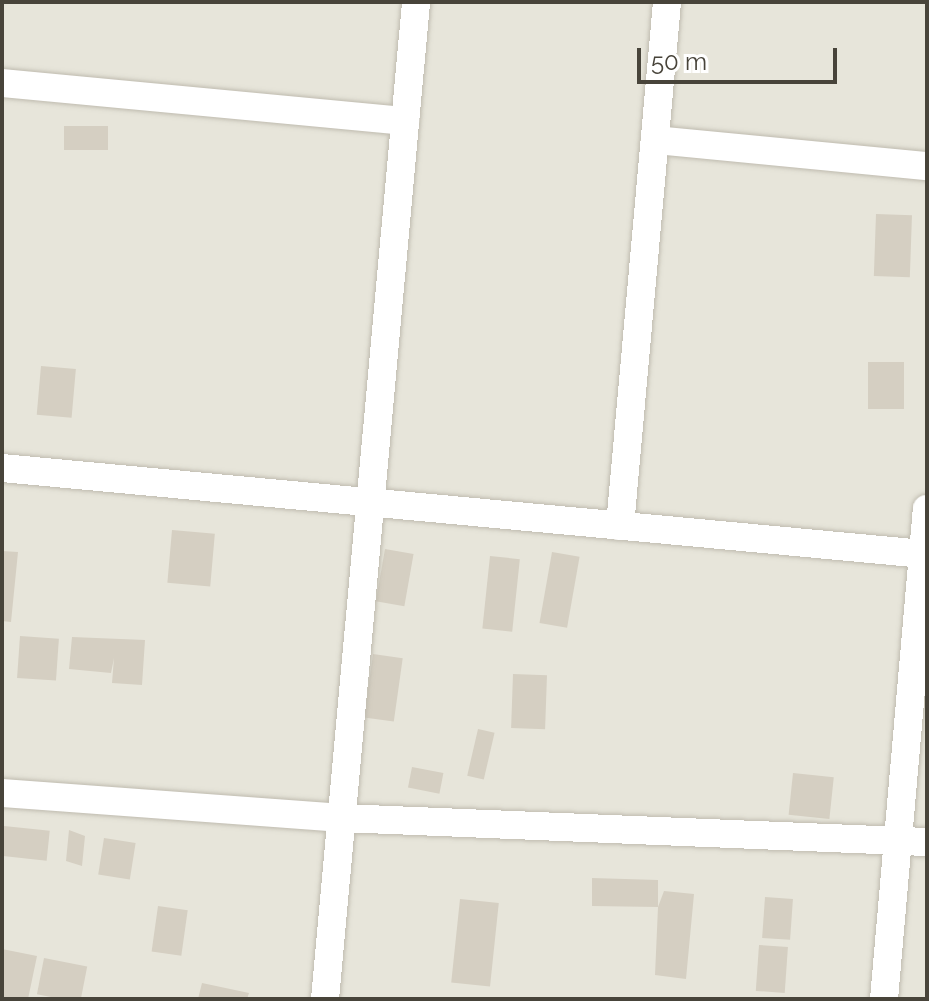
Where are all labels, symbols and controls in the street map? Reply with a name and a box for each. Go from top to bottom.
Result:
scale bar [641,32,841,82]
text: 50 m [651,47,707,76]

